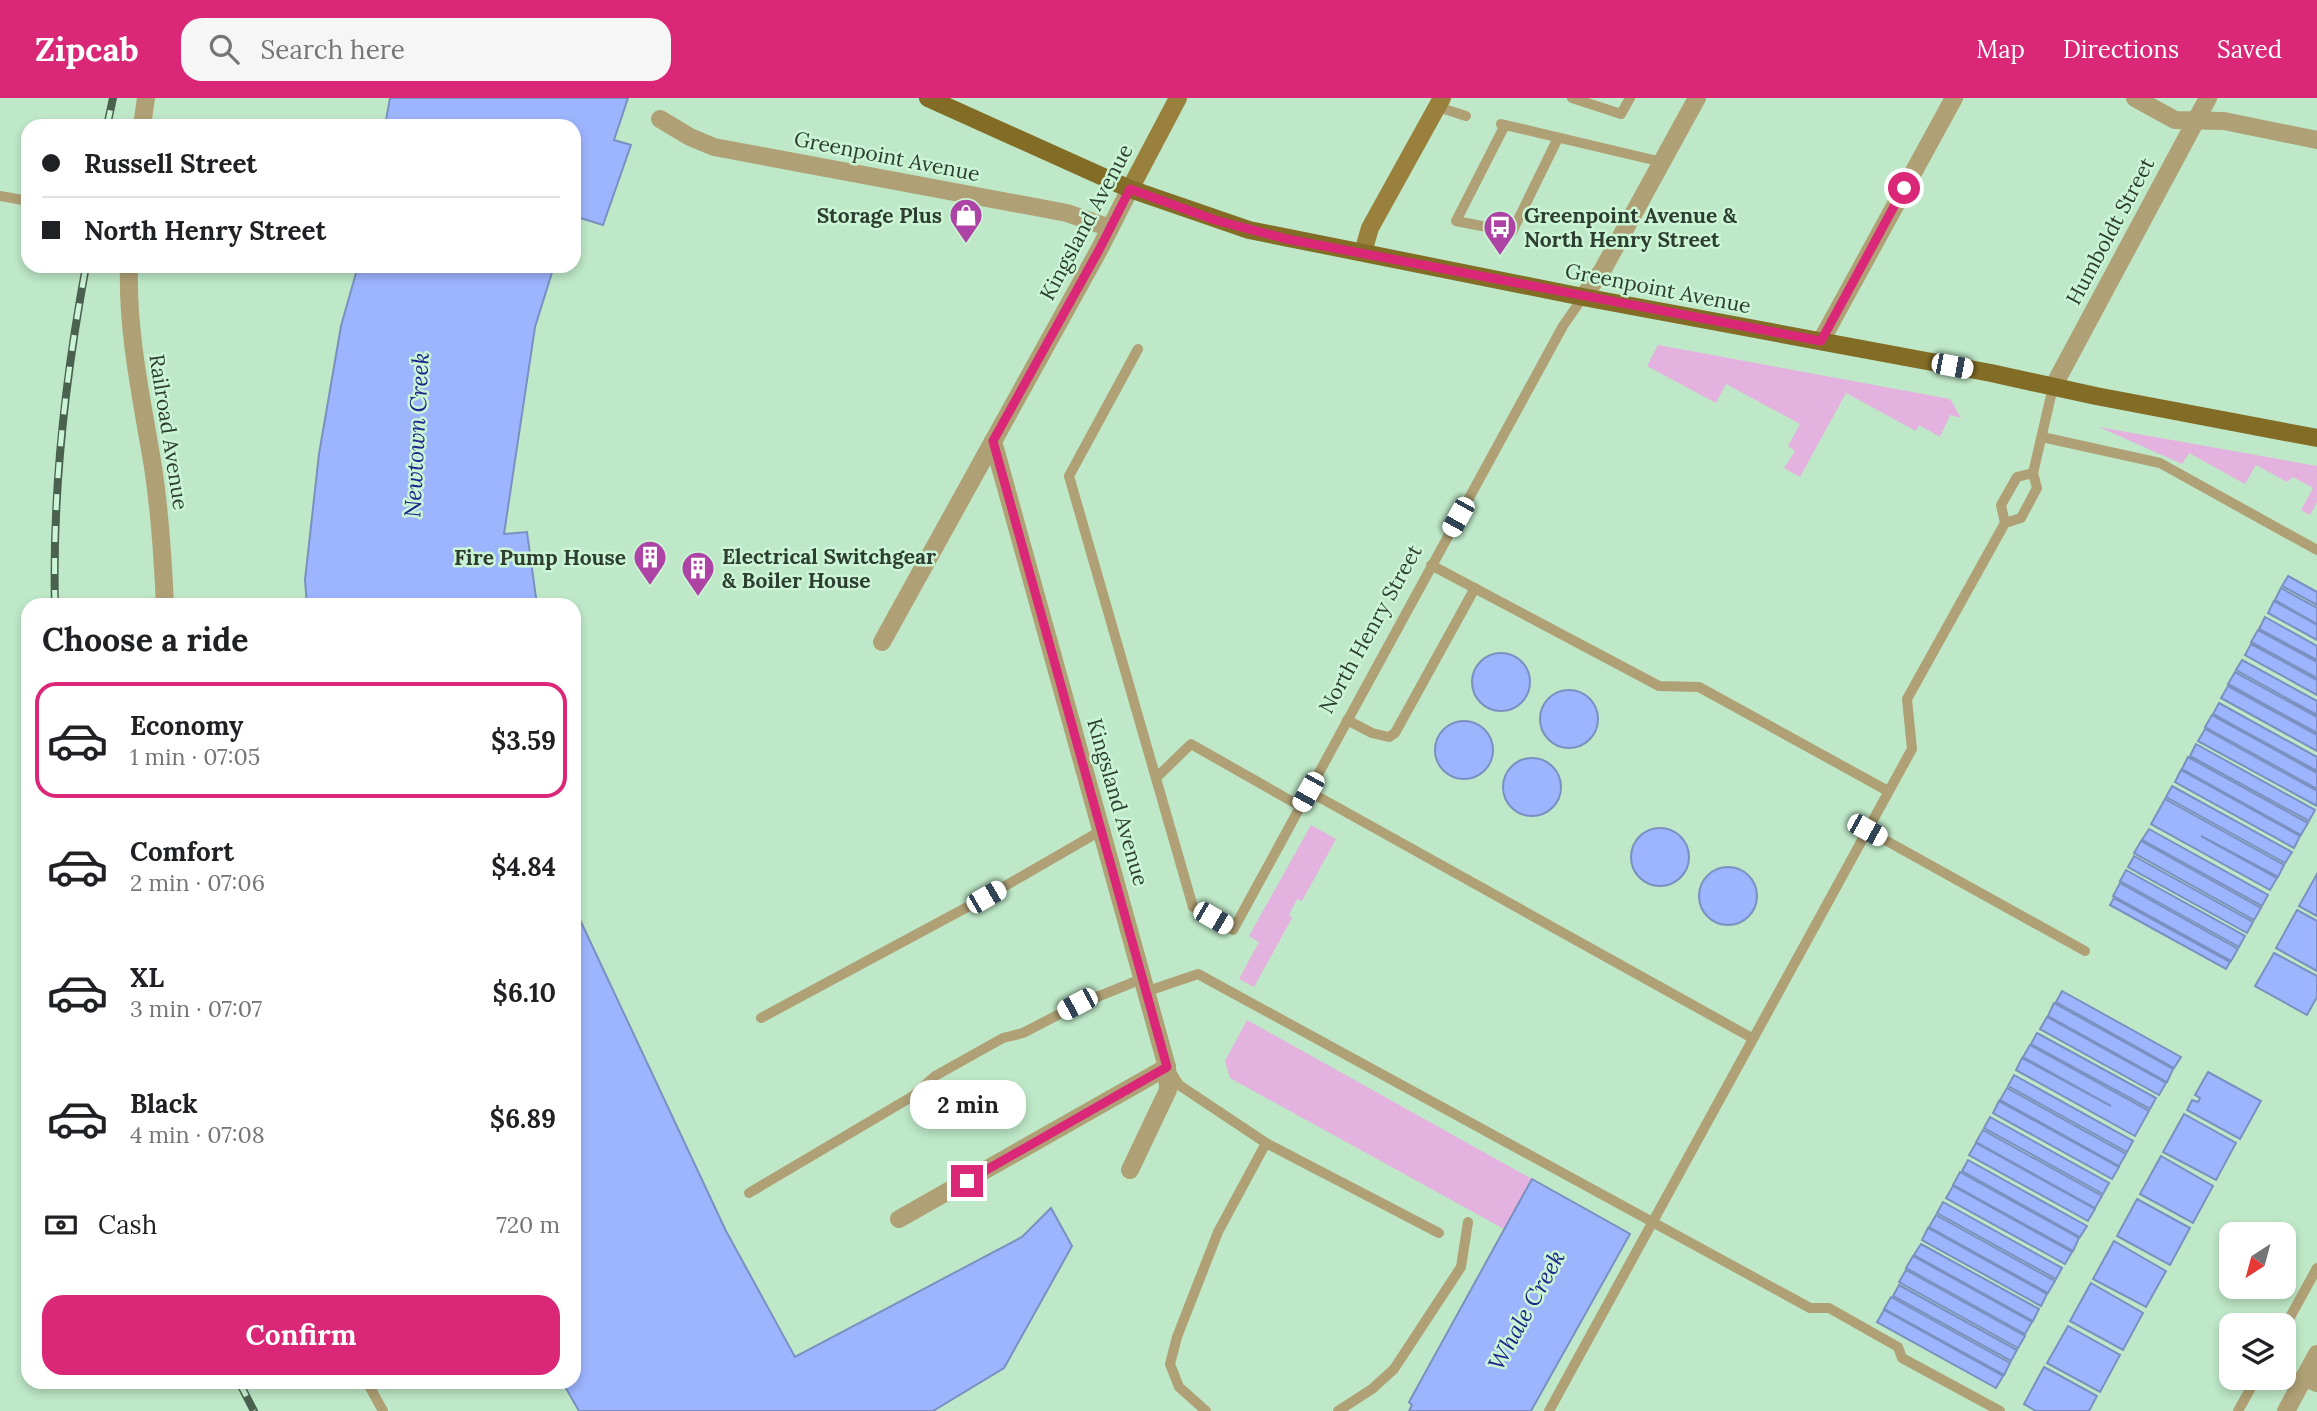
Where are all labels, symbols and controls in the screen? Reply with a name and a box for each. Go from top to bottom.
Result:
search box [181,18,671,81]
text: Zipcab [35,28,139,70]
icon: search [205,30,243,68]
text: Search here [261,33,405,66]
text: Map [1976,34,2025,65]
text: Directions [2063,34,2179,65]
text: Saved [2217,34,2282,65]
street label: Greenpoint Avenue [792,125,982,187]
street label: Kingsland Avenue [1033,139,1139,305]
text: Russell Street [84,147,257,180]
street label: Humboldt Street [2060,152,2161,309]
route start [1888,172,1920,204]
shop icon: Storage Plus [947,196,985,245]
place label: Storage Plus [817,202,942,229]
place label: Greenpoint Avenue & North Henry Street [1524,202,1738,253]
bus stop icon: Greenpoint Avenue & North Henry Street [1481,208,1519,257]
text: North Henry Street [84,214,326,247]
street label: Greenpoint Avenue [1563,257,1753,319]
street label: Railroad Avenue [143,352,195,512]
water label: Newtown Creek [397,352,435,518]
car [1930,352,1975,380]
car [1439,494,1478,540]
building icon: Fire Pump House [631,538,669,587]
street label: North Henry Street [1312,539,1428,718]
place label: Electrical Switchgear & Boiler House [722,543,936,594]
place label: Fire Pump House [454,544,626,571]
building icon: Electrical Switchgear & Boiler House [679,549,717,598]
text: Choose a ride [42,619,249,660]
icon: car [46,709,109,772]
text: Economy [130,709,243,742]
street label: Kingsland Avenue [1081,715,1155,889]
text: $3.59 [491,724,556,757]
text: 1 min · 07:05 [130,742,260,771]
car [1289,769,1328,815]
car [1844,811,1891,849]
icon: car [46,835,109,898]
text: Comfort [130,835,234,868]
text: $4.84 [491,850,556,883]
text: 2 min · 07:06 [130,868,265,897]
car [963,877,1010,917]
car [1190,898,1237,938]
icon: car [46,961,109,1024]
text: XL [130,961,164,994]
text: $6.10 [493,976,556,1009]
car [1054,985,1101,1023]
text: 3 min · 07:07 [130,994,262,1023]
callout: 2 min [909,1080,1025,1128]
icon: car [46,1087,109,1150]
text: Black [130,1087,198,1120]
text: 2 min [937,1090,999,1119]
text: $6.89 [490,1102,556,1135]
text: 4 min · 07:08 [130,1120,265,1149]
route end [951,1165,983,1197]
icon: cash [42,1206,80,1244]
text: Cash [98,1208,157,1241]
text: 720 m [496,1210,560,1239]
north arrow [2219,1222,2296,1298]
map controls [2219,1222,2296,1390]
water label: Whale Creek [1481,1245,1571,1375]
button: Confirm [42,1295,560,1375]
button: layers [2219,1313,2296,1390]

